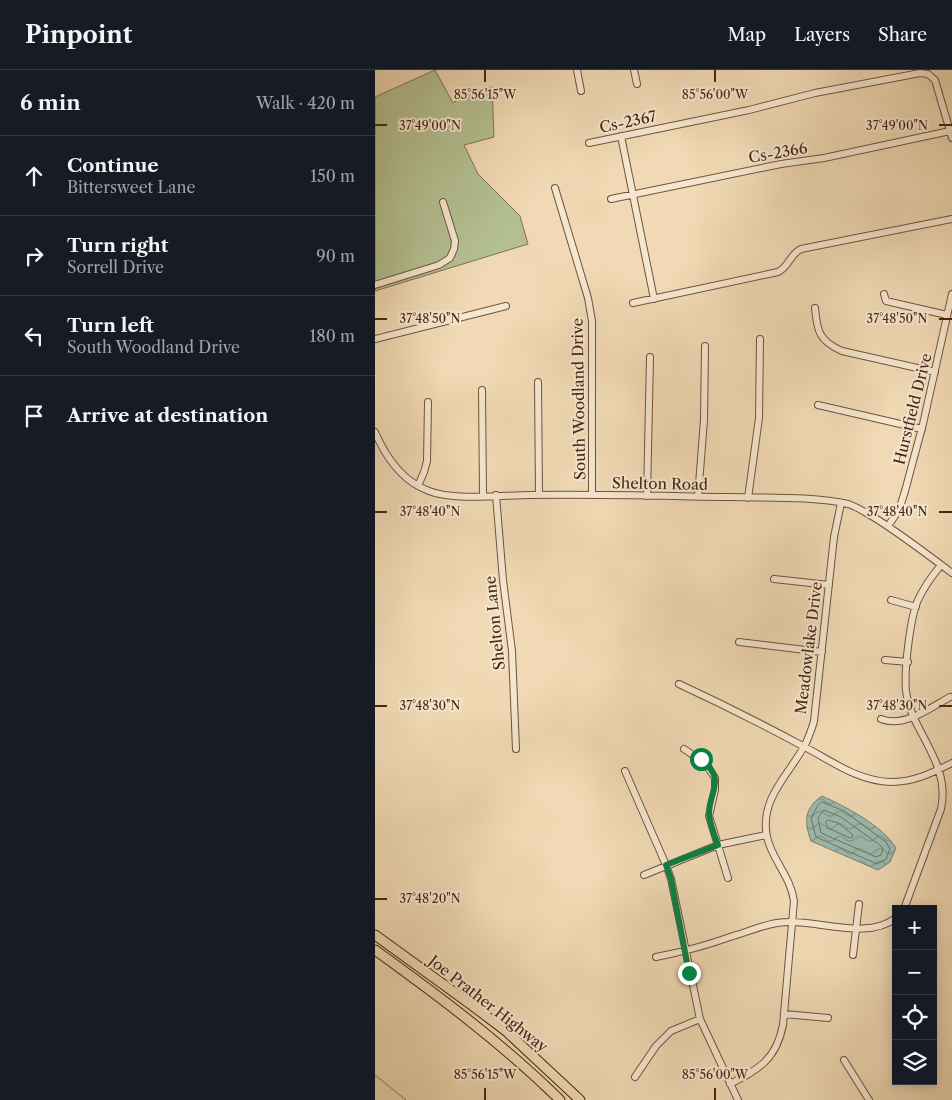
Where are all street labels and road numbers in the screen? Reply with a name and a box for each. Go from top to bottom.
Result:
street label: Cs-2367 [598,106,659,137]
street label: Cs-2366 [747,138,809,167]
street label: South Woodland Drive [568,318,589,480]
street label: Hurstfield Drive [889,351,936,467]
street label: Shelton Road [612,473,708,494]
street label: Shelton Lane [480,575,509,671]
street label: Meadowlake Drive [791,581,826,715]
street label: Joe Prather Highway [423,950,552,1056]

